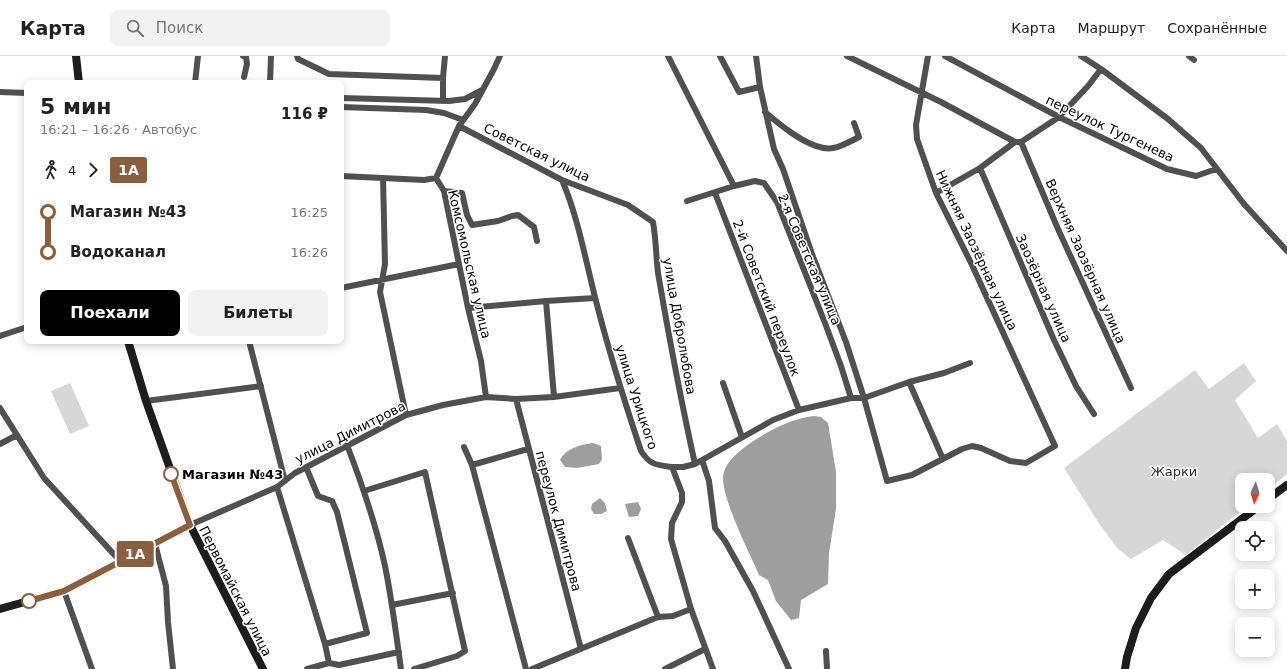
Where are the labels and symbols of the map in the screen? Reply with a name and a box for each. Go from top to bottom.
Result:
street label: переулок Тургенева [1043,92,1176,165]
street label: Советская улица [481,120,592,185]
street label: Нижняя Заозёрная улица [933,168,1020,333]
street label: Верхняя Заозёрная улица [1043,176,1129,346]
street label: Комсомольская улица [445,188,494,340]
street label: 2-я Советская улица [775,191,844,327]
street label: 2-й Советский переулок [730,218,803,379]
street label: Заозёрная улица [1013,231,1075,345]
street label: улица Добролюбова [660,257,699,396]
street label: улица Урицкого [612,343,661,452]
street label: улица Димитрова [293,398,408,467]
street label: переулок Димитрова [533,449,585,593]
park label: Жарки [1151,464,1197,479]
marker: Магазин №43 [163,466,179,482]
place label: Магазин №43 [182,467,283,482]
north arrow [1235,473,1275,513]
street label: Первомайская улица [196,524,275,659]
line badge: 1А [117,541,153,567]
unlabelled marker [21,593,37,609]

